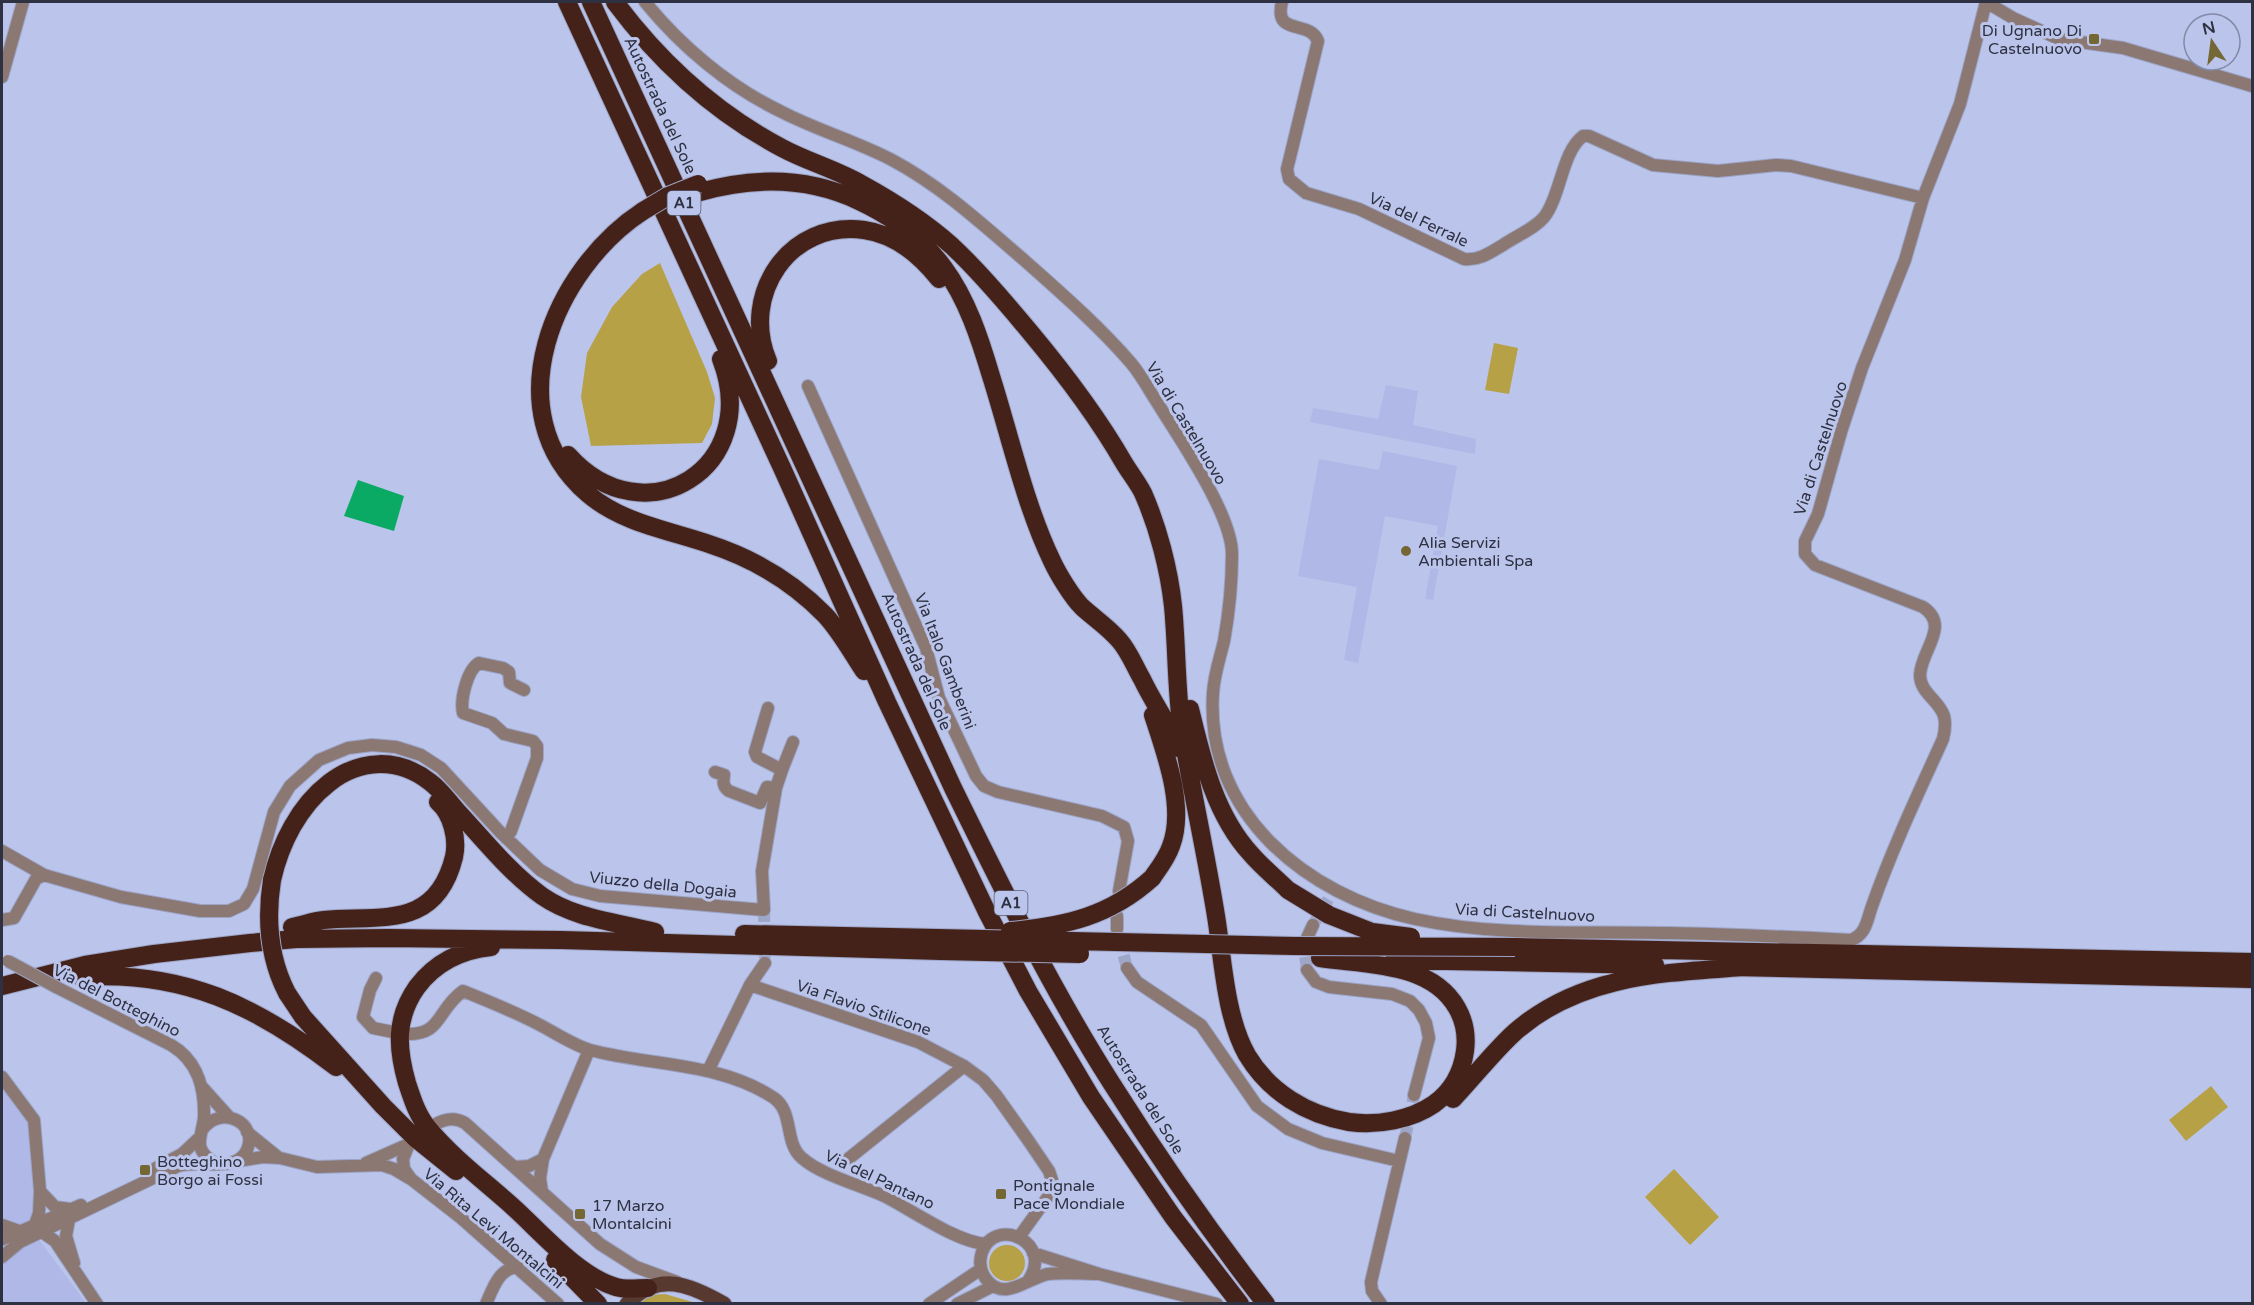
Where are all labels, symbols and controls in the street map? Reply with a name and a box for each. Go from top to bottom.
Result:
north arrow [2182,12,2242,72]
text: N [2200,17,2217,40]
place label: Di Ugnano Di Castelnuovo [1982,21,2082,59]
marker: Di Ugnano Di Castelnuovo [2087,32,2101,46]
street label: Autostrada del Sole [620,34,701,177]
street label: Via del Ferrale [1365,188,1472,252]
road number: A1 [668,191,700,215]
street label: Via di Castelnuovo [1141,358,1231,489]
street label: Via di Castelnuovo [1790,379,1852,518]
place label: Alia Servizi Ambientali Spa [1418,533,1533,571]
marker: Alia Servizi Ambientali Spa [1399,544,1413,558]
street label: Autostrada del Sole [877,589,956,734]
street label: Via Italo Gamberini [910,590,980,732]
street label: Viuzzo della Dogaia [588,867,738,903]
road number: A1 [994,891,1028,915]
street label: Via di Castelnuovo [1454,899,1595,927]
street label: Via del Botteghino [49,960,184,1042]
street label: Via Flavio Stilicone [794,975,934,1040]
street label: Autostrada del Sole [1092,1021,1188,1158]
street label: Via del Pantano [821,1146,938,1214]
place label: Botteghino Borgo ai Fossi [157,1152,263,1190]
marker: Botteghino Borgo ai Fossi [138,1163,152,1177]
street label: Via Rita Levi Montalcini [419,1164,568,1293]
place label: Pontignale Pace Mondiale [1013,1176,1125,1214]
marker: Pontignale Pace Mondiale [994,1187,1008,1201]
place label: 17 Marzo Montalcini [592,1196,672,1234]
marker: 17 Marzo Montalcini [573,1207,587,1221]

